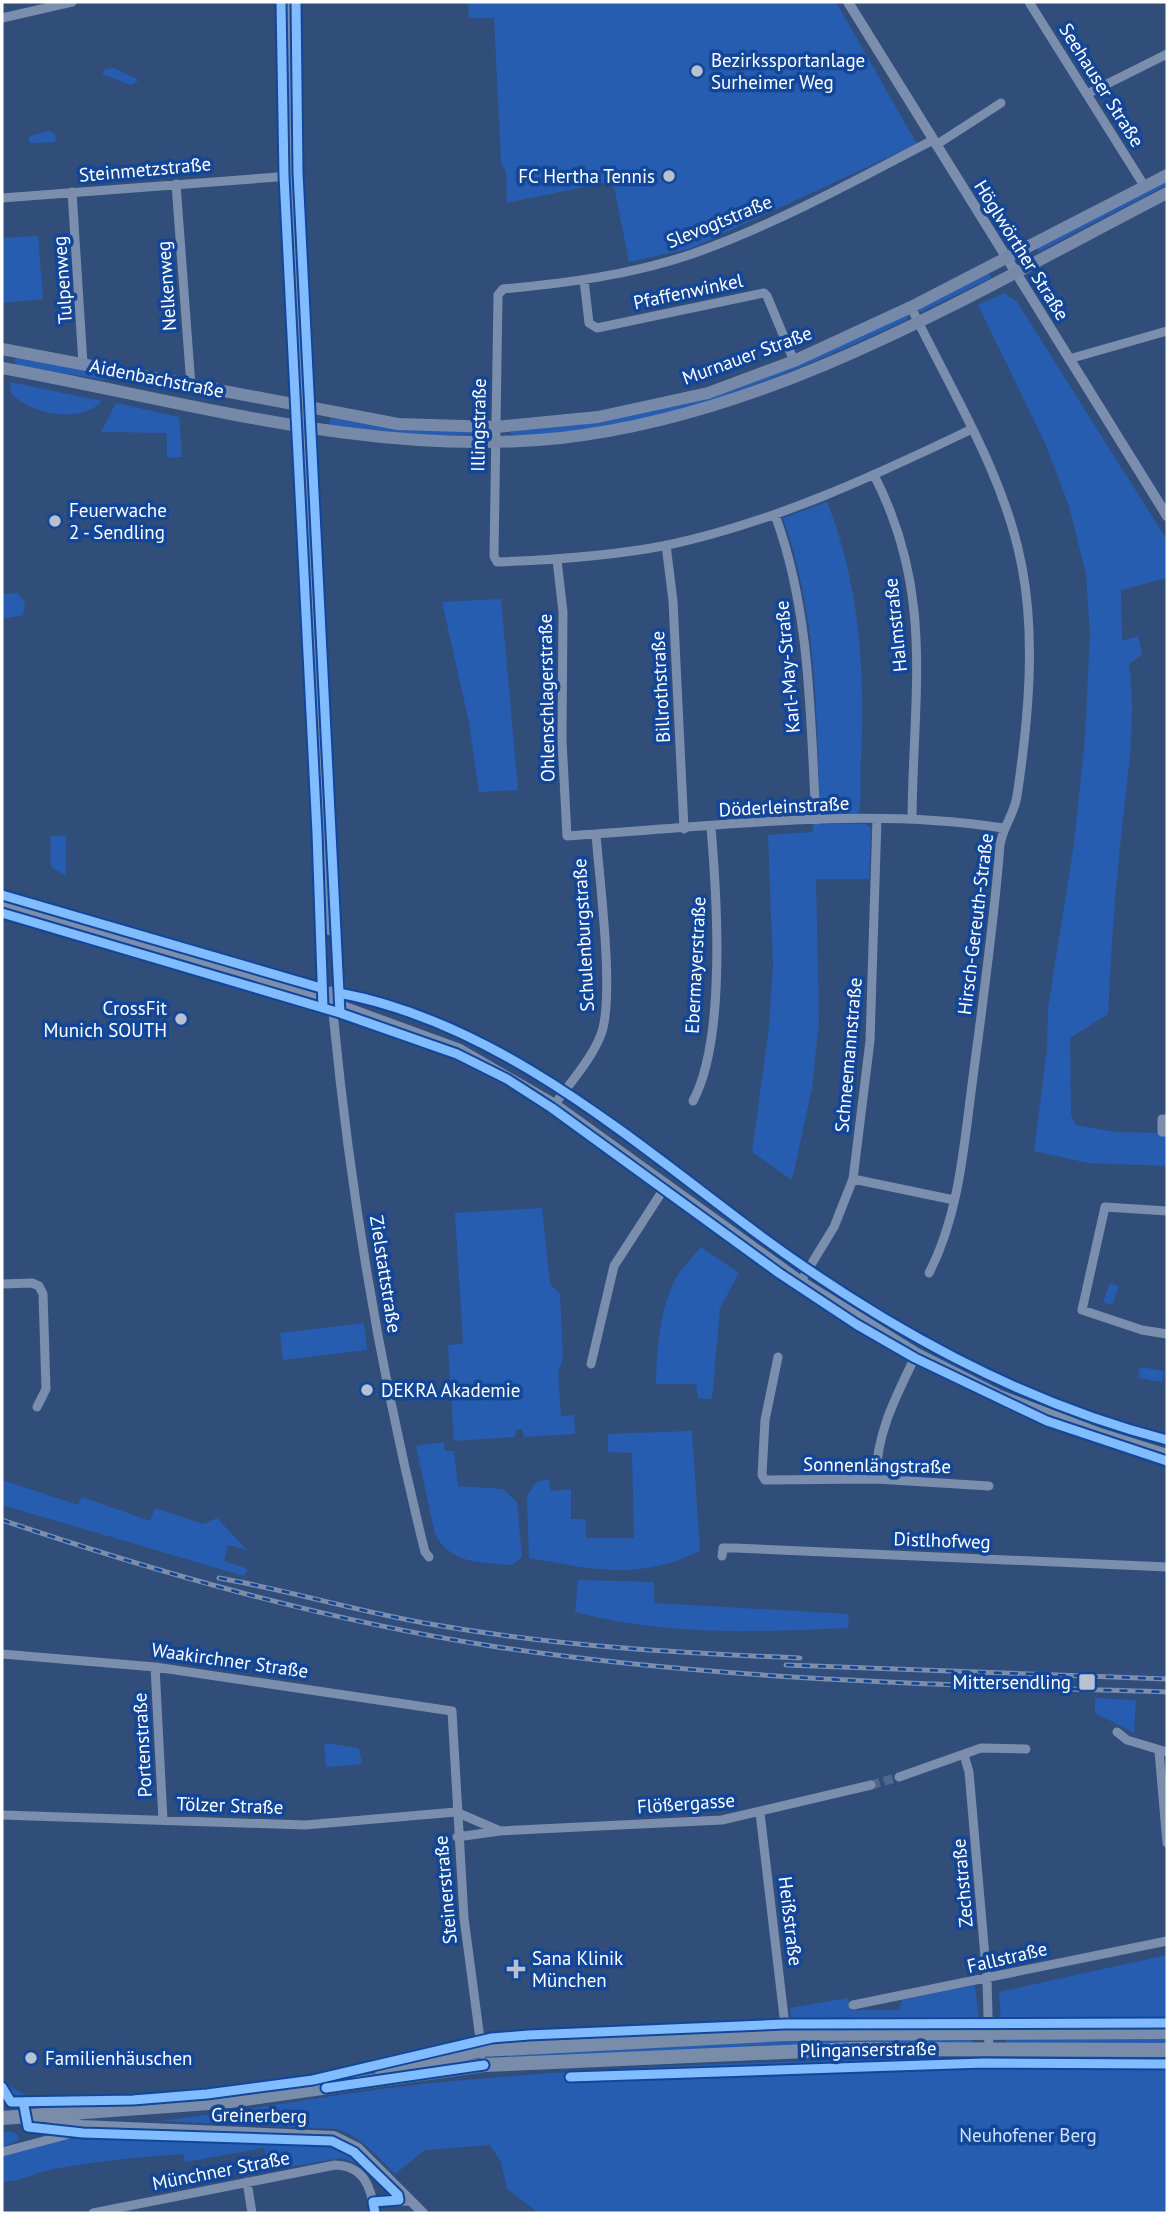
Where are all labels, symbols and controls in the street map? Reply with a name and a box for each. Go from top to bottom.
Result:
street label: Seehauser Straße [1054,19,1150,151]
place label: Bezirkssportanlage Surheimer Weg [711,48,865,94]
marker: Bezirkssportanlage Surheimer Weg [689,63,705,79]
street label: Steinmetzstraße [78,151,212,187]
place label: FC Hertha Tennis [518,164,655,188]
marker: FC Hertha Tennis [661,168,677,184]
street label: Höglwörther Straße [969,175,1075,325]
street label: Slevogtstraße [663,189,775,253]
street label: Tulpenweg [47,235,77,325]
street label: Nelkenweg [151,240,181,332]
street label: Pfaffenwinkel [631,268,746,314]
street label: Murnauer Straße [679,320,815,390]
street label: Aidenbachstraße [88,353,226,403]
street label: Illingstraße [465,378,491,472]
place label: Feuerwache 2 - Sendling [69,498,167,544]
marker: Feuerwache 2 - Sendling [47,513,63,529]
street label: Halmstraße [878,577,912,673]
street label: Karl-May-Straße [769,600,805,734]
street label: Ohlenschlagerstraße [533,614,559,782]
street label: Billrothstraße [645,630,675,744]
street label: Döderleinstraße [718,791,850,821]
street label: Hirsch-Gereuth-Straße [952,832,998,1016]
street label: Schulenburgstraße [567,858,599,1012]
street label: Ebermayerstraße [679,896,711,1034]
street label: Schneemannstraße [829,977,867,1133]
place label: CrossFit Munich SOUTH [43,996,168,1042]
marker: CrossFit Munich SOUTH [173,1011,189,1027]
street label: Zielstattstraße [365,1214,407,1334]
place label: DEKRA Akademie [381,1378,521,1402]
marker: DEKRA Akademie [359,1382,375,1398]
street label: Sonnenlängstraße [803,1452,951,1478]
street label: Distlhofweg [893,1526,991,1554]
street label: Waakirchner Straße [150,1637,310,1683]
place label: Mittersendling [953,1670,1071,1694]
marker: Mittersendling [1077,1672,1097,1692]
street label: Portenstraße [127,1692,157,1798]
street label: Flößergasse [636,1788,736,1818]
street label: Tölzer Straße [176,1791,284,1819]
street label: Steinerstraße [428,1835,462,1945]
street label: Zechstraße [946,1838,978,1928]
street label: Heißstraße [774,1875,808,1967]
street label: Fallstraße [965,1936,1049,1978]
place label: Sana Klinik München [532,1946,623,1992]
marker: Sana Klinik München [506,1959,526,1979]
street label: Plinganserstraße [799,2036,937,2062]
place label: Familienhäuschen [45,2046,193,2070]
marker: Familienhäuschen [23,2050,39,2066]
street label: Greinerberg [211,2102,307,2128]
park label: Neuhofener Berg [959,2123,1097,2147]
street label: Münchner Straße [150,2145,292,2195]

